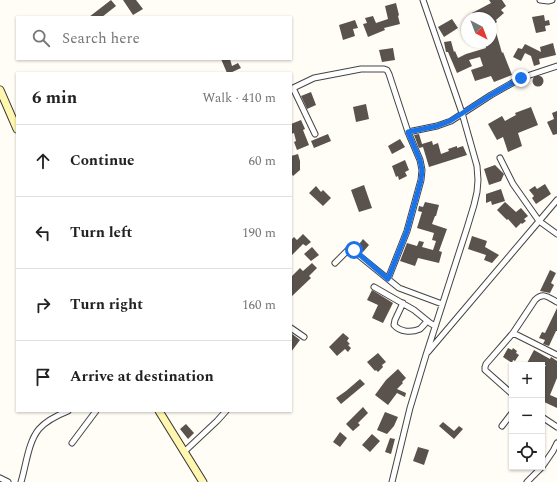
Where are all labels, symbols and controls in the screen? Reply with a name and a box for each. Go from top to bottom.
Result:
north arrow [461,12,497,48]
search box [16,16,292,60]
icon: search [30,27,52,49]
text: Search here [62,27,140,50]
route end [512,69,530,87]
text: 6 min [32,85,77,111]
text: Walk · 410 m [202,88,276,108]
text: Continue [70,149,135,172]
icon: ahead [32,150,54,172]
text: 60 m [249,151,276,171]
text: Turn left [70,221,132,244]
icon: left [32,222,54,244]
text: 190 m [242,223,276,243]
route start [345,241,363,259]
text: Turn right [70,293,143,316]
icon: right [32,294,54,316]
text: 160 m [242,295,276,315]
map controls [509,362,545,470]
button: + [509,362,545,398]
text: Arrive at destination [70,365,214,388]
icon: arrive [32,366,54,388]
button: − [509,398,545,434]
button: locate [509,434,545,470]

